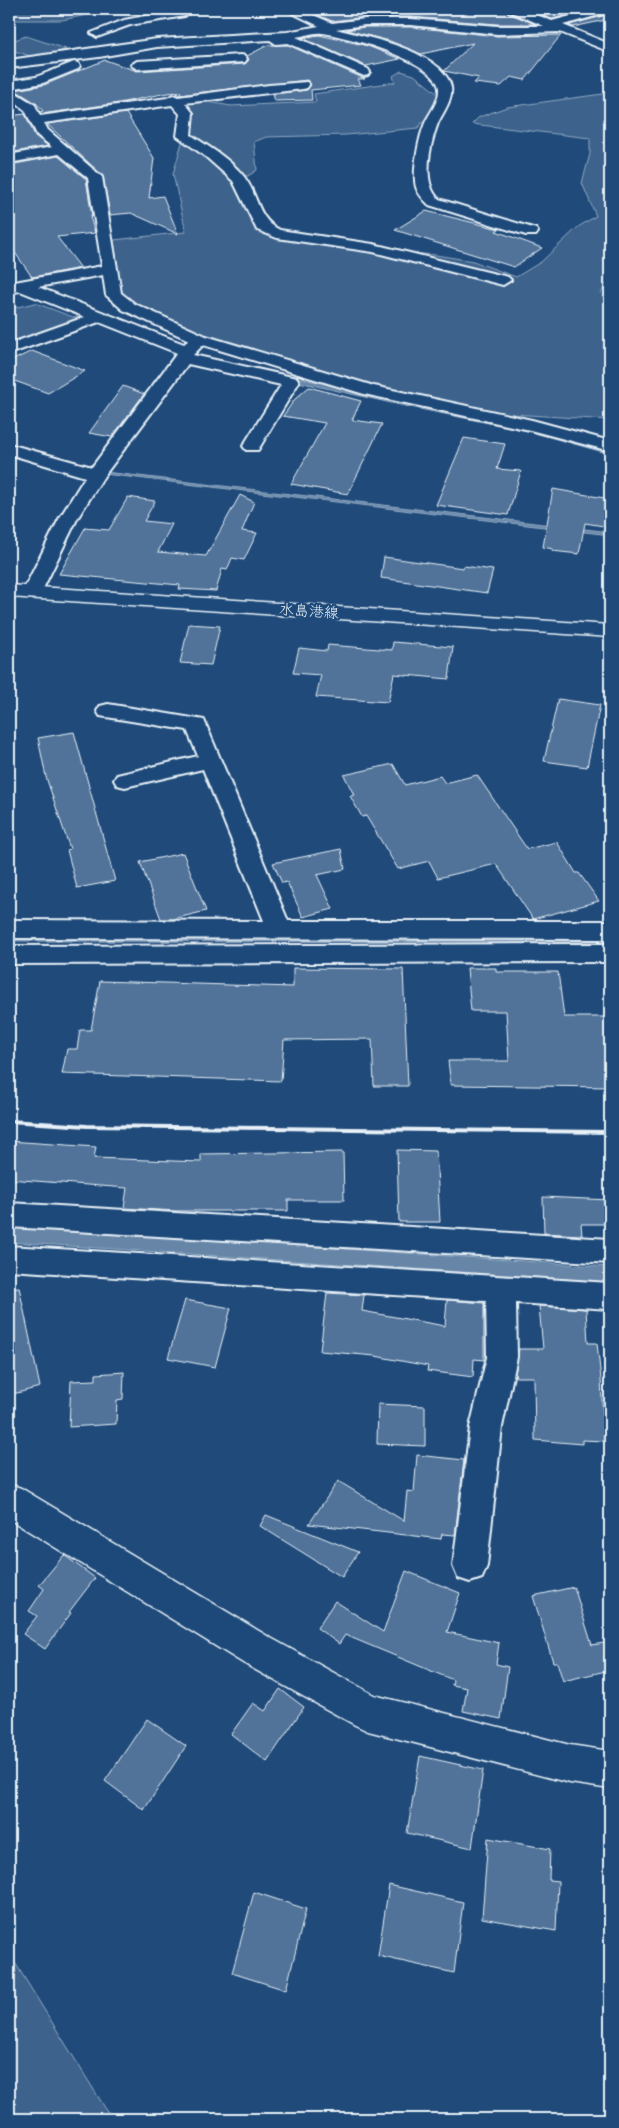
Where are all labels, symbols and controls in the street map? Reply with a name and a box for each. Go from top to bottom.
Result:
street label: 水島港線 [278,600,340,626]

